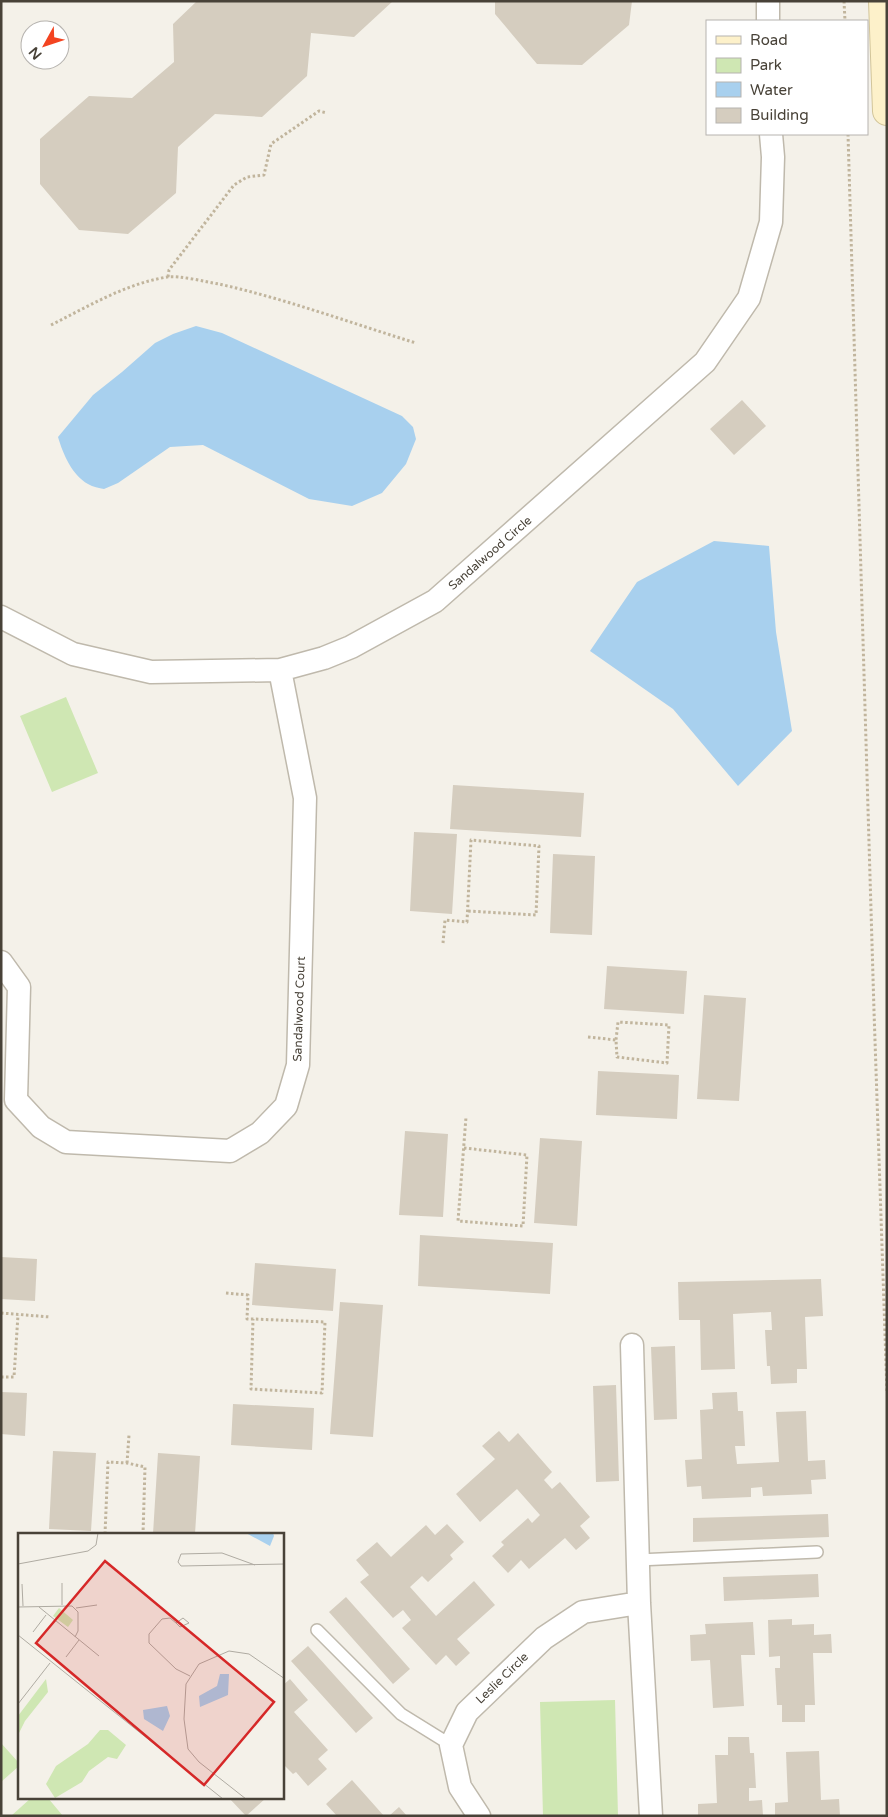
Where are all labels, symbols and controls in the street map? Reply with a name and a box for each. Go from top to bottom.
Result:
north arrow [20,20,70,70]
legend [706,20,868,135]
text: Road [750,31,788,49]
text: N [25,43,46,63]
text: Park [750,56,782,74]
text: Water [750,81,793,99]
text: Building [750,106,809,124]
street label: Sandalwood Circle [446,513,535,593]
street label: Sandalwood Court [290,956,308,1062]
inset map [18,1533,284,1800]
street label: Leslie Circle [473,1649,531,1706]

